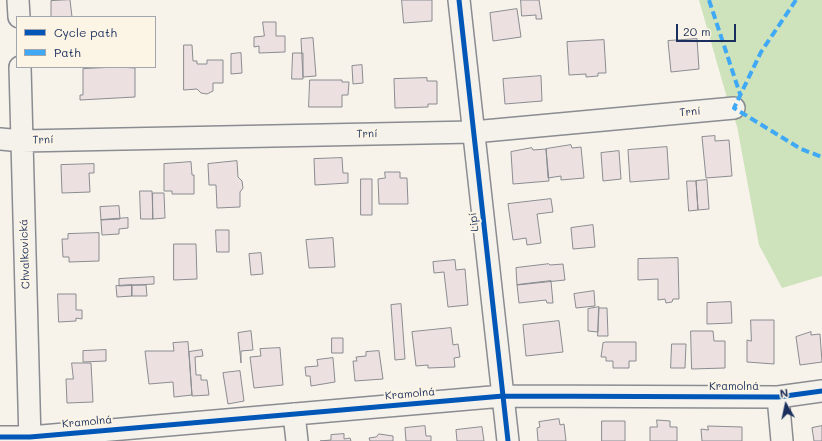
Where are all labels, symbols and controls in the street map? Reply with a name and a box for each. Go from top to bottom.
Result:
legend [16,16,156,68]
scale bar [678,16,738,42]
text: 20 m [683,23,711,39]
text: Cycle path [54,24,117,40]
text: Path [54,44,81,60]
street label: Trní [679,105,701,119]
street label: Trní [356,127,378,141]
street label: Trní [32,133,54,147]
street label: Lipí [466,212,482,232]
street label: Chvalkovická [17,219,33,289]
street label: Kramolná [709,380,759,394]
street label: Kramolná [384,385,436,403]
north arrow [766,385,806,425]
text: N [779,385,789,401]
street label: Kramolná [61,413,113,431]

